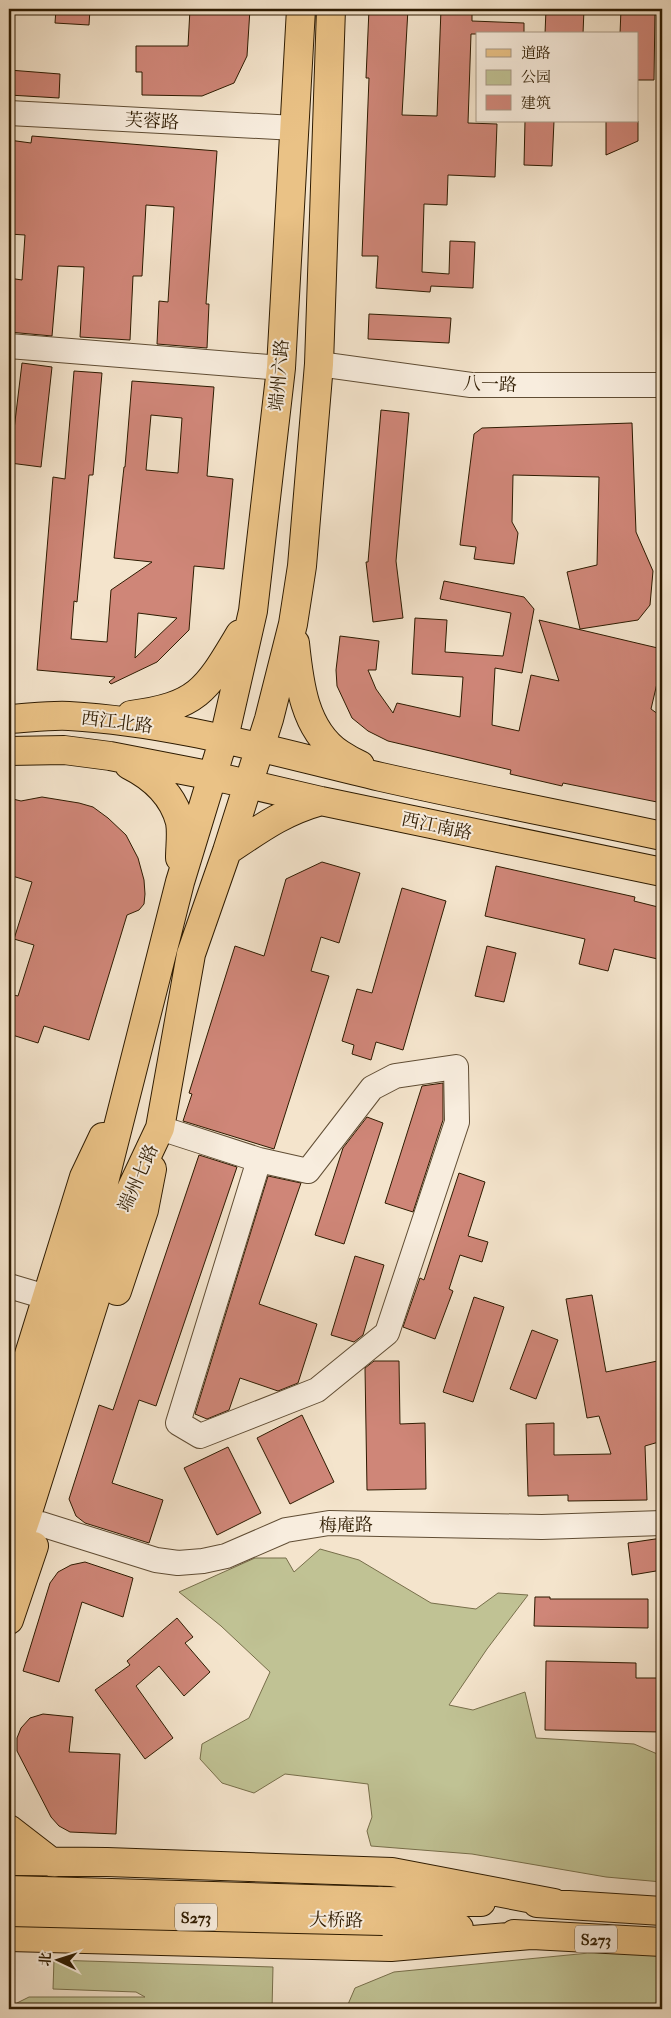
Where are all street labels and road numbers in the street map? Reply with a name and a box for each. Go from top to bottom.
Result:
street label: 芙蓉路 [124,109,180,134]
street label: 端州六路 [265,338,294,412]
street label: 八一路 [463,372,517,397]
street label: 西江北路 [80,707,154,738]
street label: 西江南路 [399,808,475,845]
street label: 端州七路 [113,1141,164,1216]
street label: 梅庵路 [319,1514,373,1537]
road number: S273 [175,1904,217,1930]
street label: 大桥路 [309,1909,363,1932]
road number: S273 [575,1926,617,1952]

